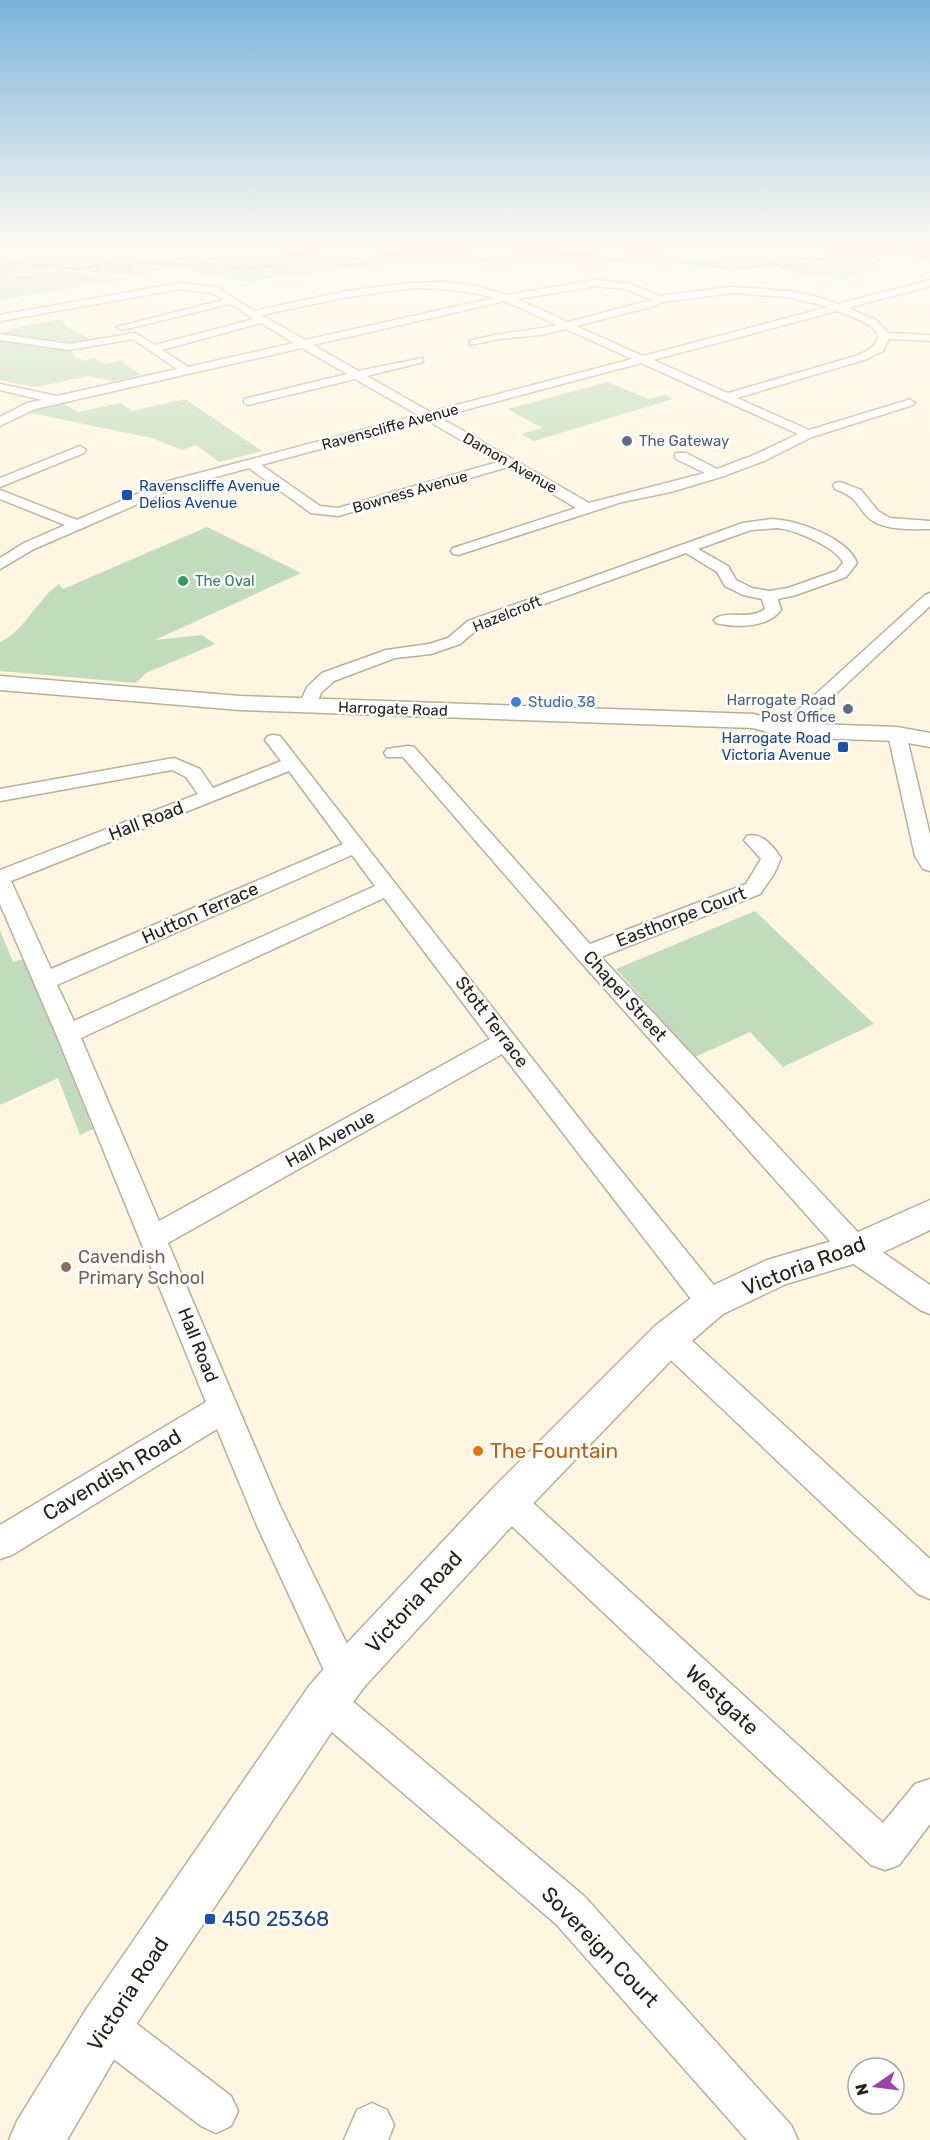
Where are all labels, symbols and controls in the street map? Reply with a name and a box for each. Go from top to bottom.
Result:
street label: Ravenscliffe Avenue [320,400,460,454]
street label: Damon Avenue [460,429,560,497]
place label: The Gateway [639,432,729,450]
marker: The Gateway [620,434,634,448]
street label: Bowness Avenue [350,467,470,517]
place label: Ravenscliffe Avenue Delios Avenue [139,477,280,512]
marker: Ravenscliffe Avenue Delios Avenue [120,488,134,502]
place label: The Oval [195,572,255,590]
marker: The Oval [176,574,190,588]
street label: Hazelcroft [470,592,544,636]
place label: Harrogate Road Post Office [726,691,836,726]
place label: Studio 38 [528,693,596,711]
marker: Studio 38 [509,695,523,709]
street label: Harrogate Road [338,698,448,720]
marker: Harrogate Road Post Office [841,702,855,716]
place label: Harrogate Road Victoria Avenue [721,729,831,764]
marker: Harrogate Road Victoria Avenue [836,740,850,754]
street label: Hall Road [105,797,187,845]
street label: Hutton Terrace [138,877,262,949]
street label: Easthorpe Court [613,882,749,952]
street label: Chapel Street [579,946,671,1046]
street label: Stott Terrace [450,972,534,1072]
street label: Hall Avenue [282,1105,378,1173]
street label: Victoria Road [739,1231,869,1301]
place label: Cavendish Primary School [78,1246,205,1289]
marker: Cavendish Primary School [59,1260,73,1274]
street label: Hall Road [173,1304,223,1386]
street label: Cavendish Road [38,1423,186,1526]
place label: The Fountain [490,1438,618,1463]
marker: The Fountain [471,1444,485,1458]
street label: Victoria Road [360,1546,467,1658]
street label: Westgate [681,1659,764,1740]
street label: Sovereign Court [537,1881,664,2012]
place label: 450 25368 [222,1906,329,1931]
marker: 450 25368 [203,1912,217,1926]
street label: Victoria Road [82,1932,174,2055]
north arrow [846,2056,906,2116]
text: N [851,2082,873,2097]

